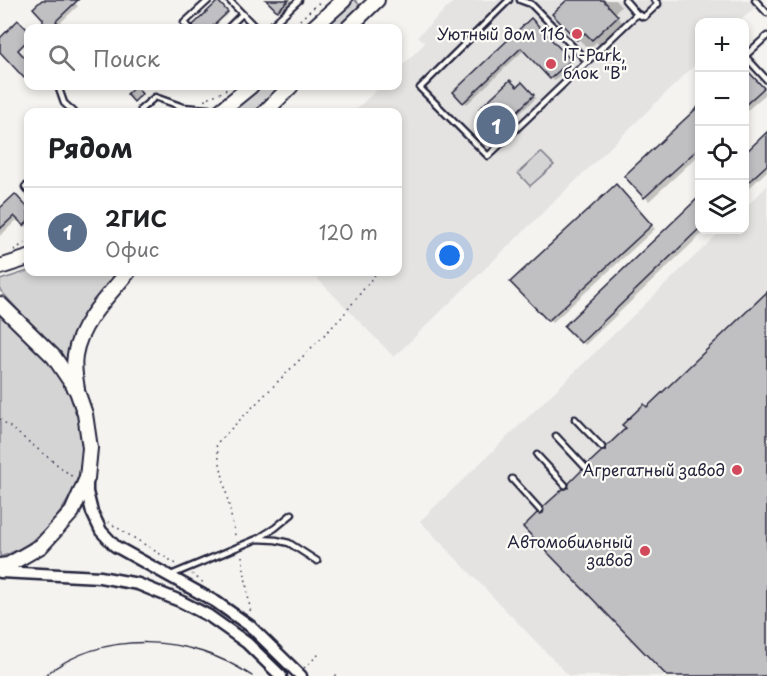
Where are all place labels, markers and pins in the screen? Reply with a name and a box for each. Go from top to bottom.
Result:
place label: Уютный дом 116 [437,21,565,45]
marker: Уютный дом 116 [570,27,584,41]
place label: IT-Park, блок "В" [563,42,627,84]
marker: IT-Park, блок "В" [544,57,558,71]
pin: 1 [476,102,516,148]
place label: Агрегатный завод [583,457,725,481]
marker: Агрегатный завод [730,463,744,477]
place label: Автомобильный завод [507,529,633,571]
marker: Автомобильный завод [638,544,652,558]

